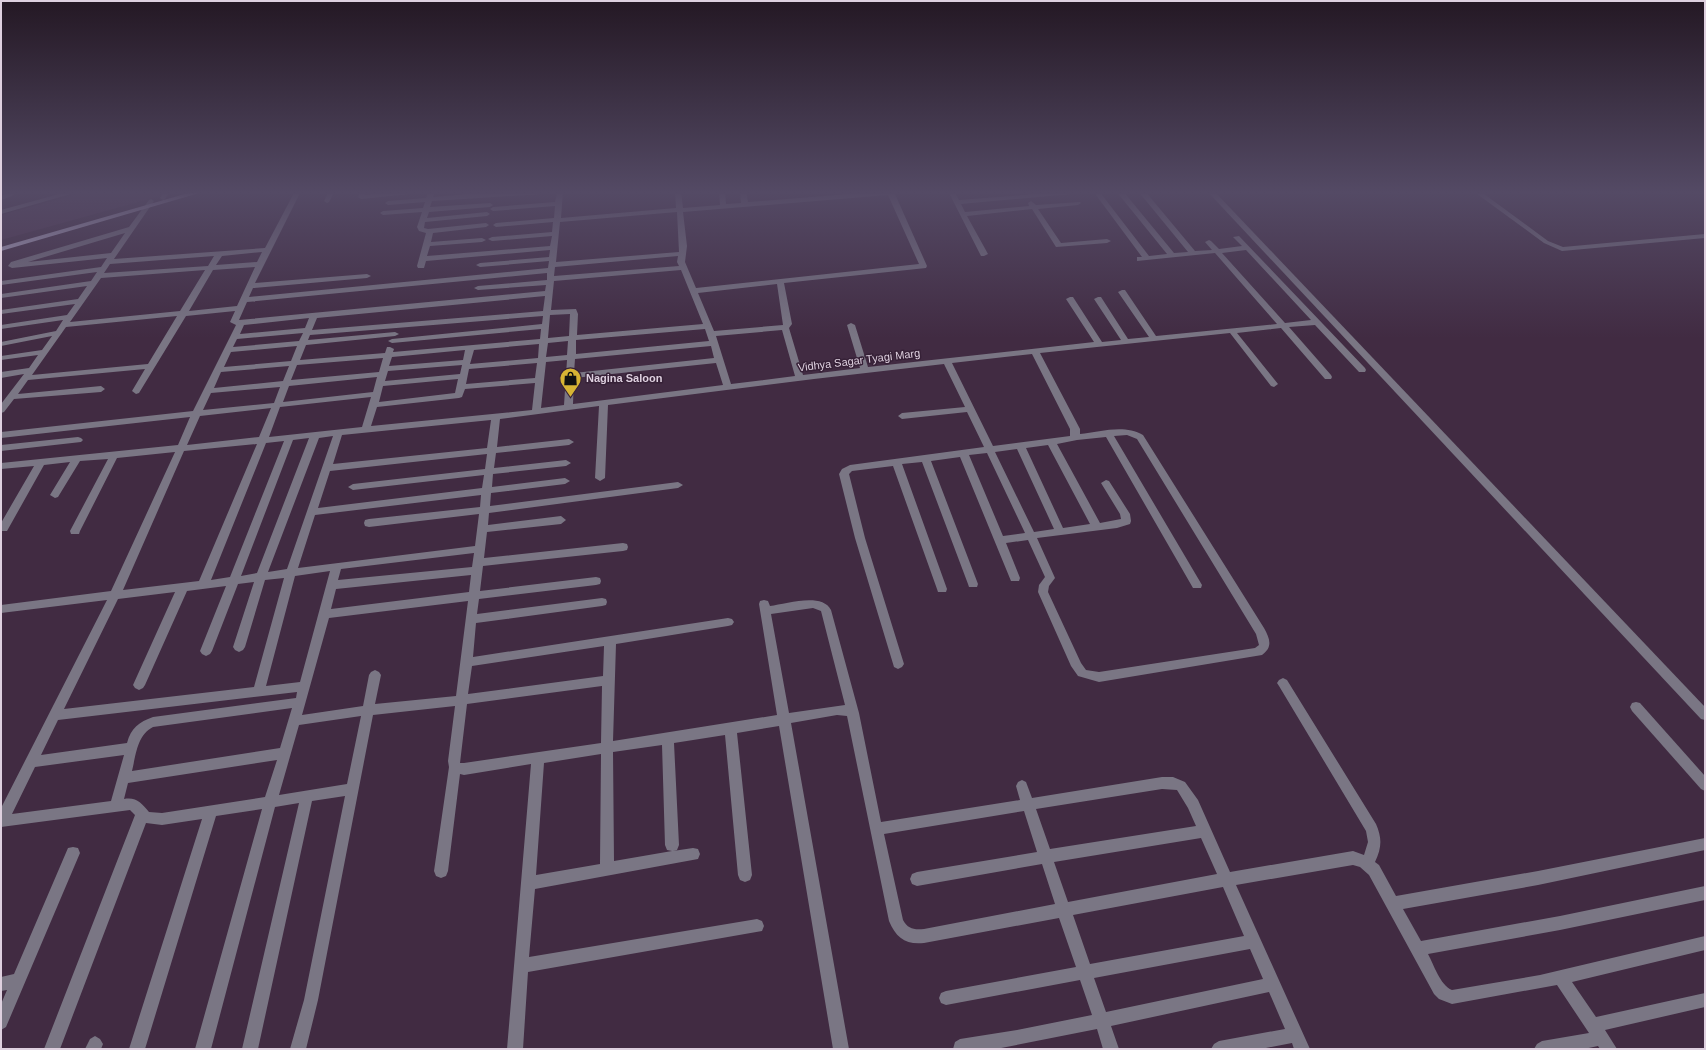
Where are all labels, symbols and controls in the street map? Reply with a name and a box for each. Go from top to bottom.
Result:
street label: Vidhya Sagar Tyagi Marg [797,347,921,373]
shop icon: Nagina Saloon [557,365,583,398]
place label: Nagina Saloon [586,372,663,384]

